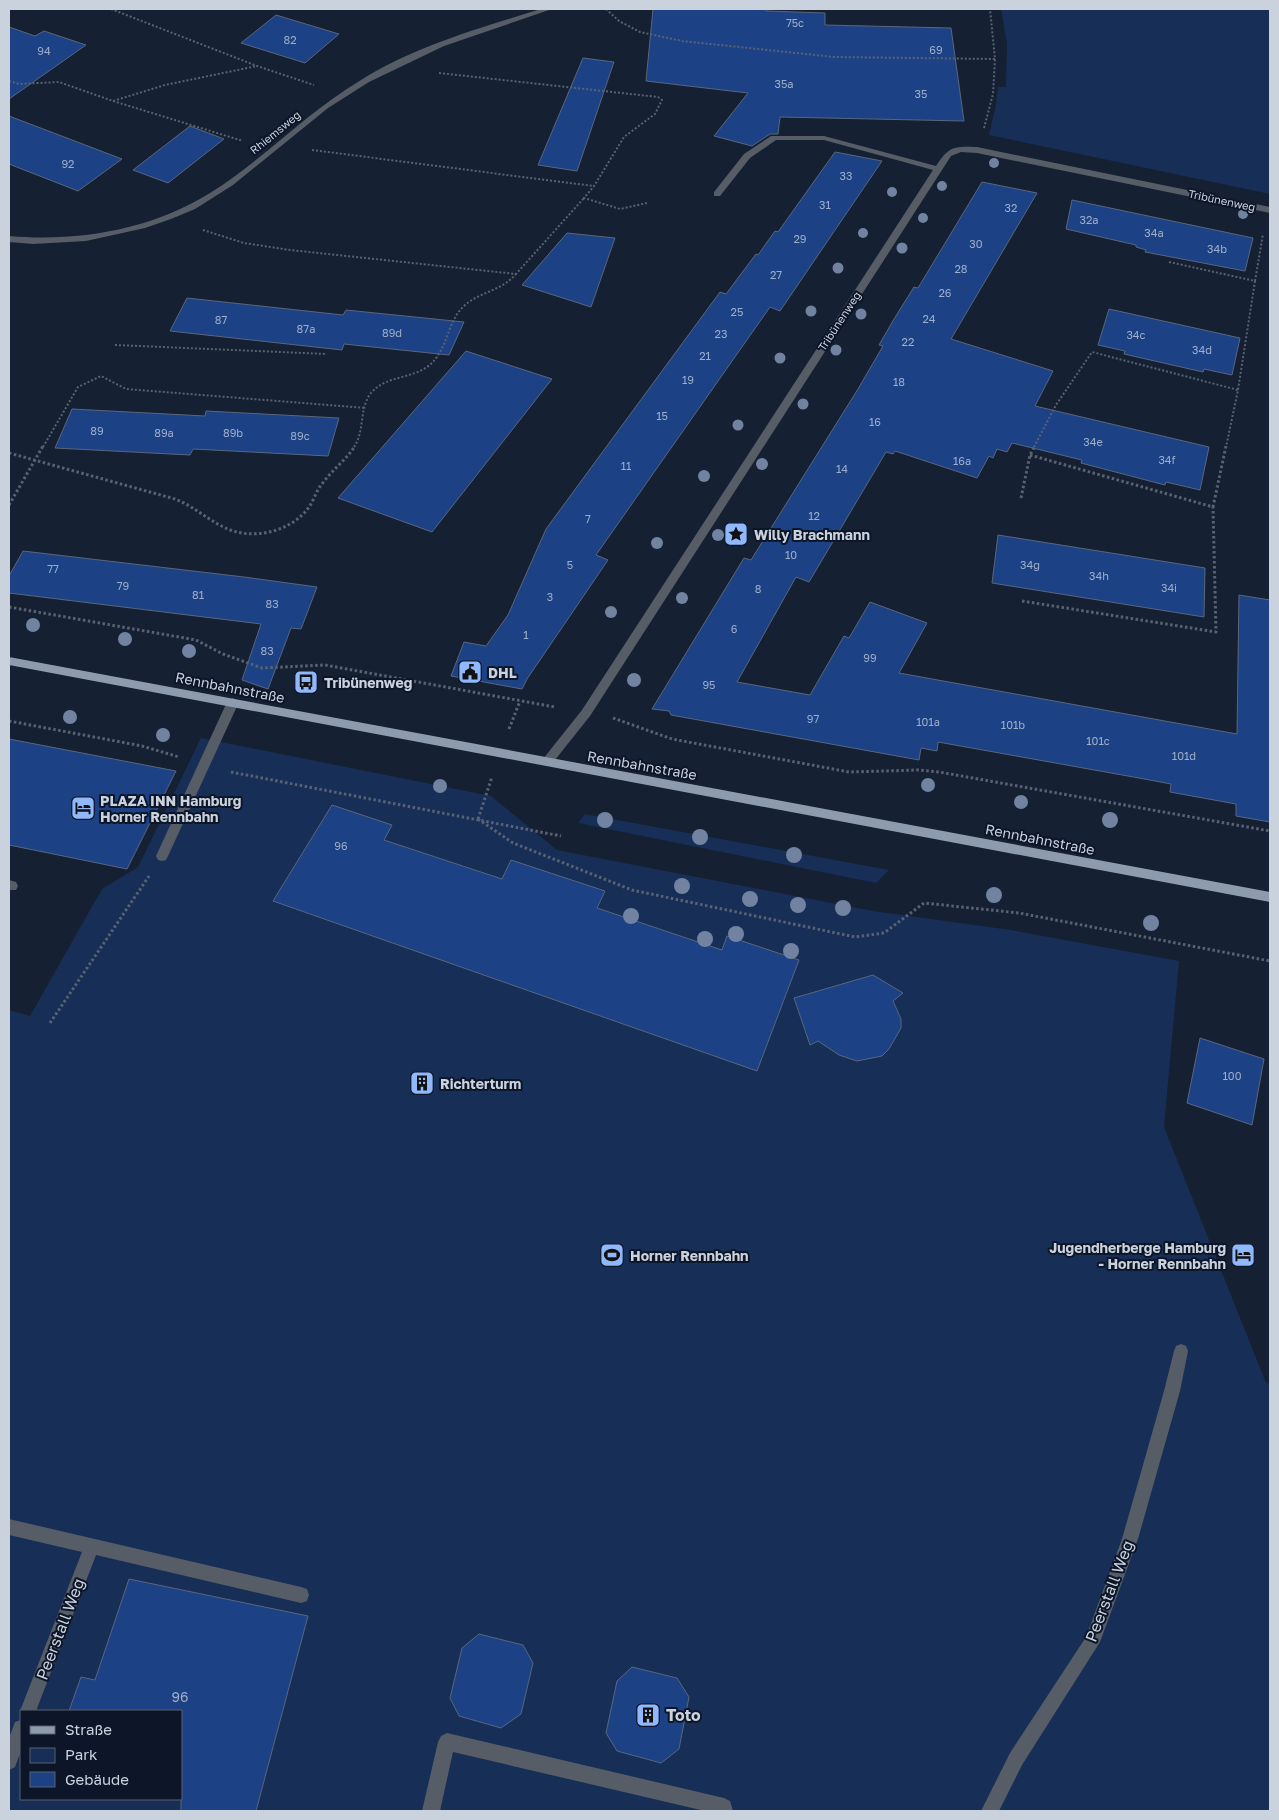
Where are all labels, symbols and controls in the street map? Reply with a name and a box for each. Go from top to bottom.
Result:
house number: 75c [786,16,804,29]
house number: 82 [283,33,297,46]
house number: 69 [929,43,943,56]
house number: 94 [37,44,51,57]
house number: 35a [774,77,794,90]
house number: 35 [915,87,927,100]
street label: Rhiemsweg [247,108,303,156]
house number: 92 [61,157,75,170]
house number: 33 [840,169,852,182]
street label: Tribünenweg [1187,187,1257,213]
house number: 31 [819,198,831,211]
house number: 32 [1005,201,1017,214]
house number: 32a [1079,213,1099,226]
house number: 34a [1144,226,1164,239]
house number: 29 [793,232,807,245]
house number: 30 [969,237,983,250]
house number: 34b [1207,242,1227,255]
house number: 28 [954,262,968,275]
house number: 27 [770,268,782,281]
house number: 26 [938,286,952,299]
street label: Tribünenweg [815,289,863,353]
house number: 25 [731,305,743,318]
house number: 24 [922,312,936,325]
house number: 87 [215,313,227,326]
house number: 87a [297,322,315,335]
house number: 89d [382,326,402,339]
house number: 23 [715,327,727,340]
house number: 34c [1126,328,1146,341]
house number: 22 [902,335,914,348]
house number: 34d [1192,343,1212,356]
house number: 21 [699,349,711,362]
house number: 19 [682,373,694,386]
house number: 18 [893,375,905,388]
house number: 15 [656,409,668,422]
house number: 16 [869,415,881,428]
house number: 89 [90,424,104,437]
house number: 89a [154,426,174,439]
house number: 89b [223,426,243,439]
house number: 89c [290,429,310,442]
house number: 34e [1083,435,1103,448]
house number: 34f [1158,453,1176,466]
house number: 16a [953,454,971,467]
house number: 11 [621,459,631,472]
house number: 14 [836,462,848,475]
house number: 12 [808,509,820,522]
house number: 7 [585,512,591,525]
place icon: Willy Brachmann [723,521,749,547]
place label: Willy Brachmann [754,526,870,543]
house number: 10 [785,548,797,561]
house number: 5 [567,558,573,571]
house number: 34g [1020,558,1040,571]
house number: 77 [47,562,59,575]
house number: 34h [1089,569,1109,582]
house number: 79 [117,579,129,592]
house number: 34i [1161,581,1177,594]
house number: 8 [755,582,762,595]
house number: 81 [192,588,204,601]
house number: 3 [547,590,553,603]
house number: 83 [265,597,279,610]
house number: 6 [731,622,738,635]
house number: 1 [523,628,529,641]
house number: 83 [260,644,274,657]
house number: 99 [863,651,877,664]
public building icon: DHL [457,659,483,685]
place label: DHL [488,664,517,681]
street label: Rennbahnstraße [174,668,286,706]
bus stop icon: Tribünenweg [293,669,319,695]
place label: Tribünenweg [324,674,412,691]
house number: 95 [702,678,716,691]
house number: 97 [807,712,819,725]
house number: 101a [916,715,940,728]
house number: 101b [1001,718,1025,731]
house number: 101c [1086,734,1110,747]
street label: Rennbahnstraße [586,747,698,783]
house number: 101d [1172,749,1196,762]
place label: PLAZA INN Hamburg Horner Rennbahn [100,792,241,825]
hotel icon: PLAZA INN Hamburg Horner Rennbahn [70,795,96,821]
street label: Rennbahnstraße [984,820,1096,858]
house number: 96 [334,839,348,852]
house number: 100 [1223,1069,1242,1082]
building icon: Richterturm [409,1070,435,1096]
place label: Richterturm [440,1075,521,1092]
place label: Jugendherberge Hamburg - Horner Rennbahn [1049,1239,1226,1272]
sports icon: Horner Rennbahn [599,1242,625,1268]
hotel icon: Jugendherberge Hamburg - Horner Rennbahn [1230,1242,1256,1268]
place label: Horner Rennbahn [630,1247,749,1264]
street label: Peerstall Weg [1080,1537,1138,1645]
street label: Peerstall Weg [31,1575,89,1683]
house number: 96 [172,1688,188,1705]
building icon: Toto [635,1702,661,1728]
place label: Toto [666,1705,701,1725]
legend [20,1710,182,1800]
text: Straße [65,1720,112,1738]
text: Park [65,1745,98,1763]
text: Gebäude [65,1770,129,1788]

